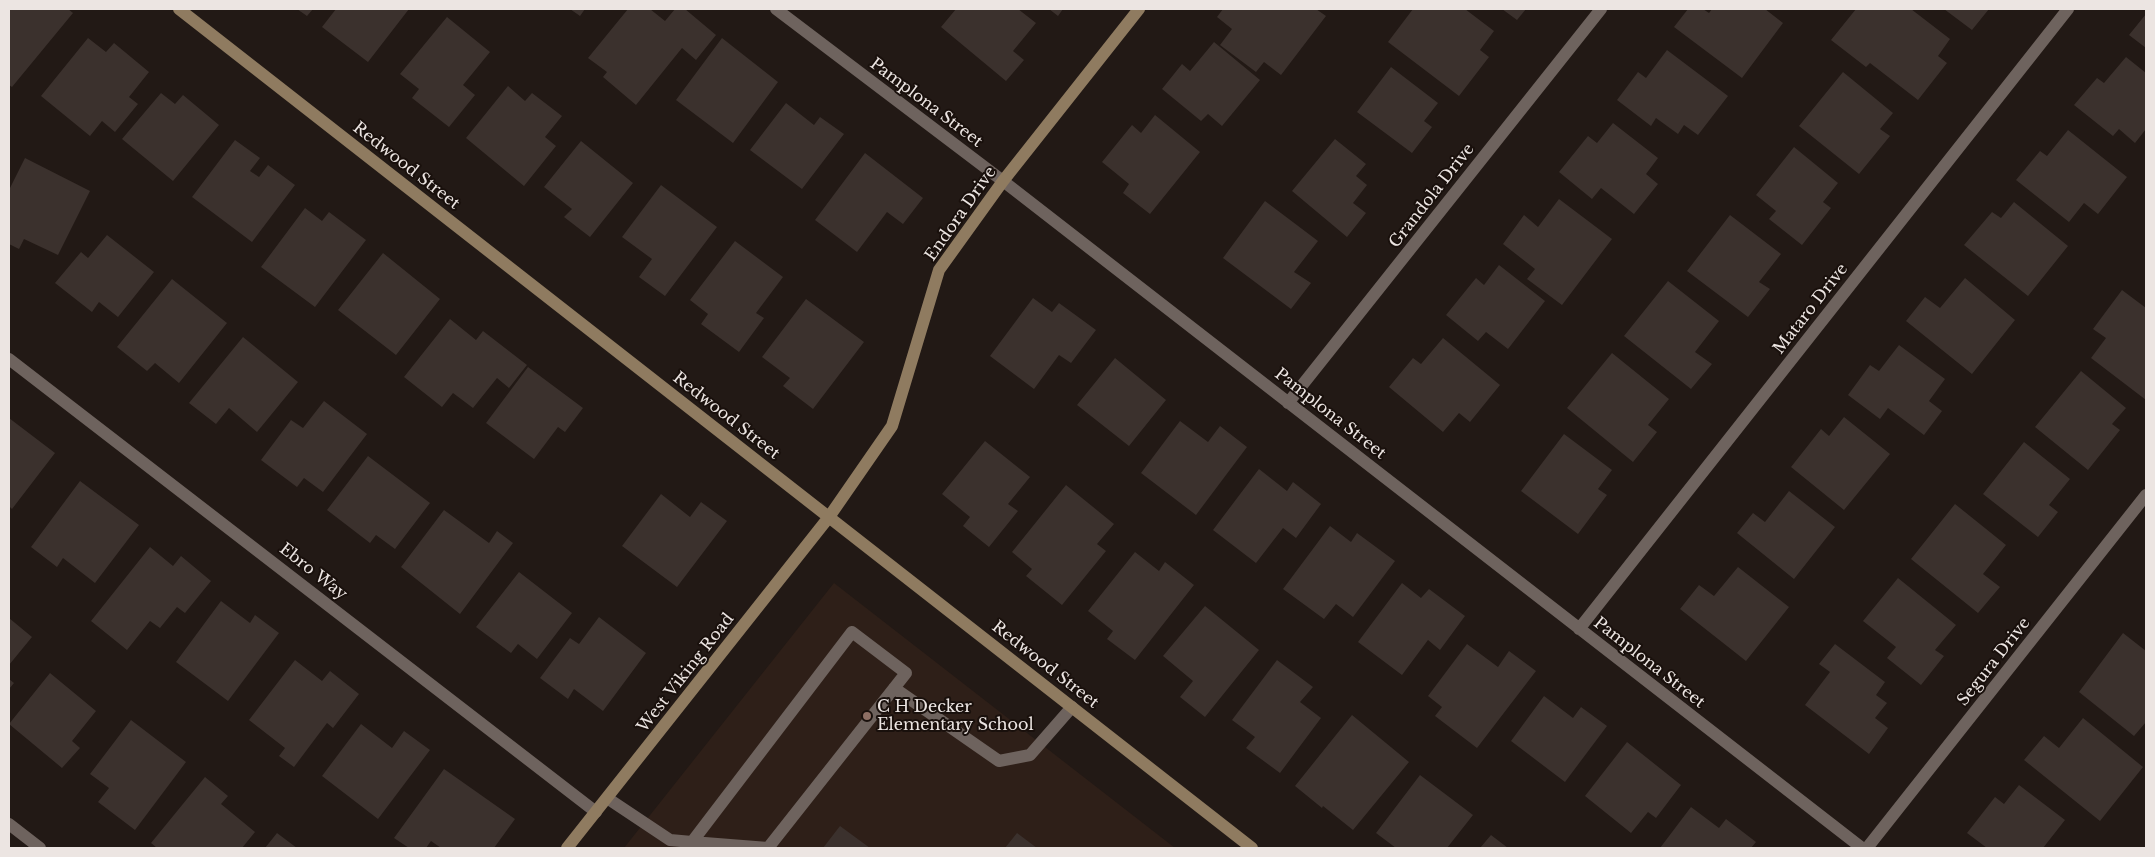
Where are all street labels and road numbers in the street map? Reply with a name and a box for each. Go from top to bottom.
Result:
street label: Pamplona Street [866,54,986,152]
street label: Redwood Street [349,118,463,214]
street label: Grandola Drive [1385,140,1479,252]
street label: Endora Drive [921,163,1001,265]
street label: Mataro Drive [1770,260,1852,358]
street label: Pamplona Street [1271,365,1389,463]
street label: Redwood Street [669,368,783,464]
street label: Ebro Way [275,540,351,604]
street label: West Viking Road [634,610,738,736]
street label: Pamplona Street [1590,614,1708,712]
street label: Segura Drive [1954,614,2034,710]
street label: Redwood Street [988,617,1102,713]

